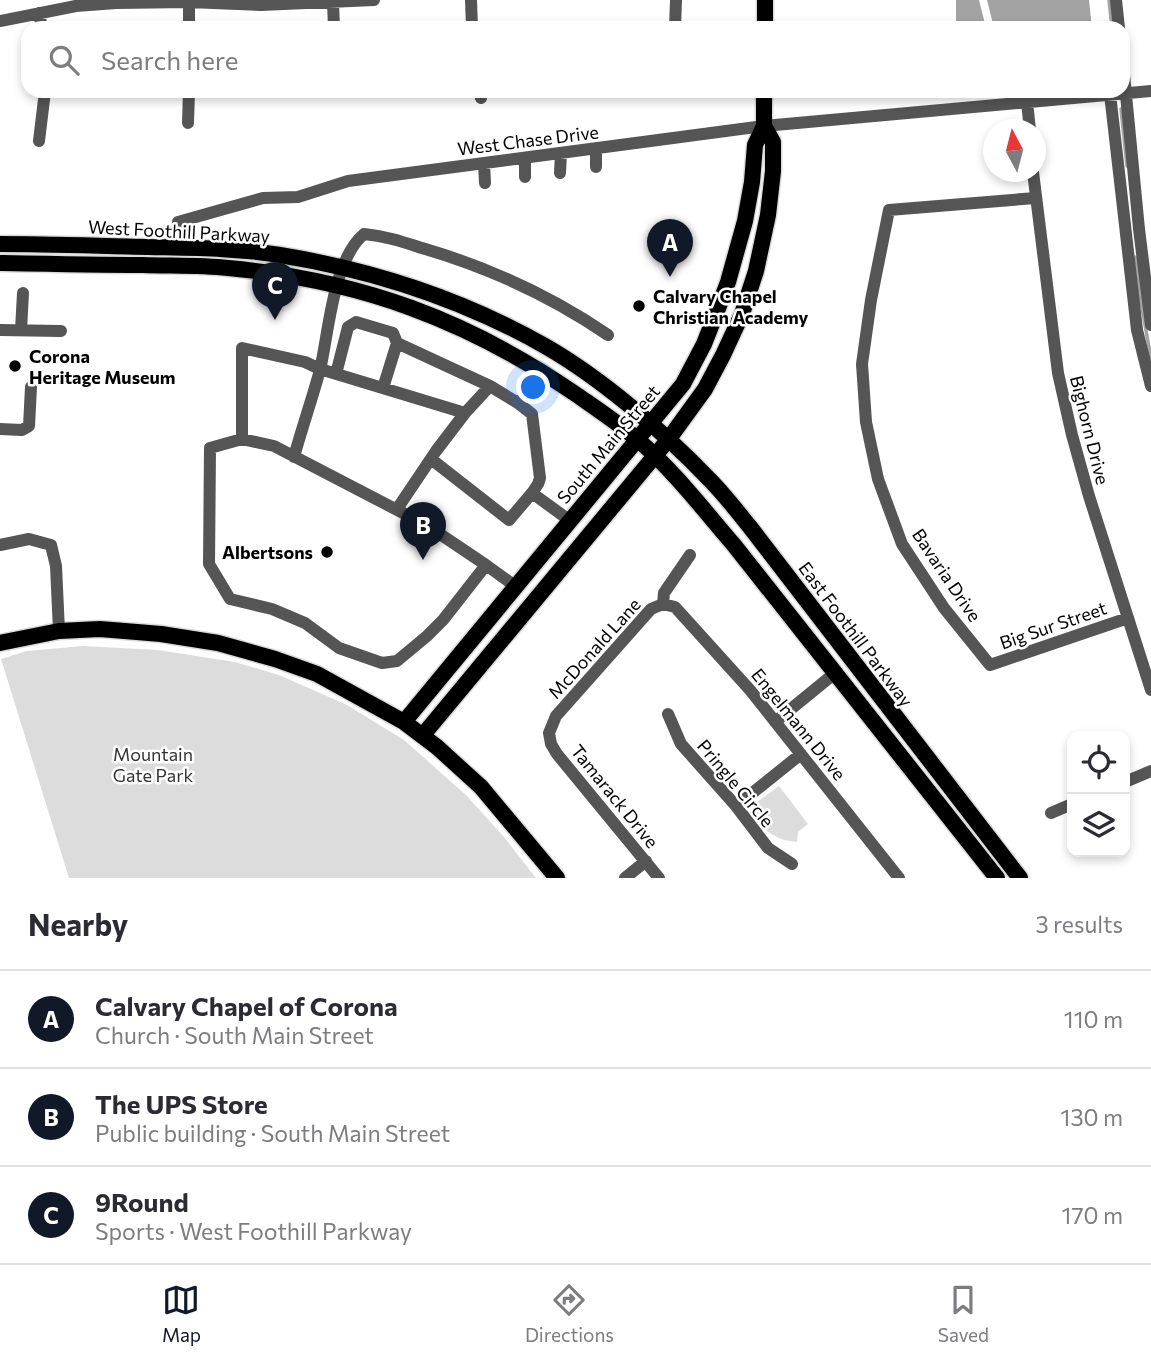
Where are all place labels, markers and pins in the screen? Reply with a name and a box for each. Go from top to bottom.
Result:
pin: A [647,219,693,277]
pin: C [252,262,298,320]
place label: Calvary Chapel Christian Academy [653,285,809,328]
marker: Calvary Chapel Christian Academy [631,298,647,314]
place label: Corona Heritage Museum [29,345,175,388]
marker: Corona Heritage Museum [7,358,23,374]
pin: B [400,502,446,560]
place label: Albertsons [222,541,313,563]
marker: Albertsons [319,544,335,560]

